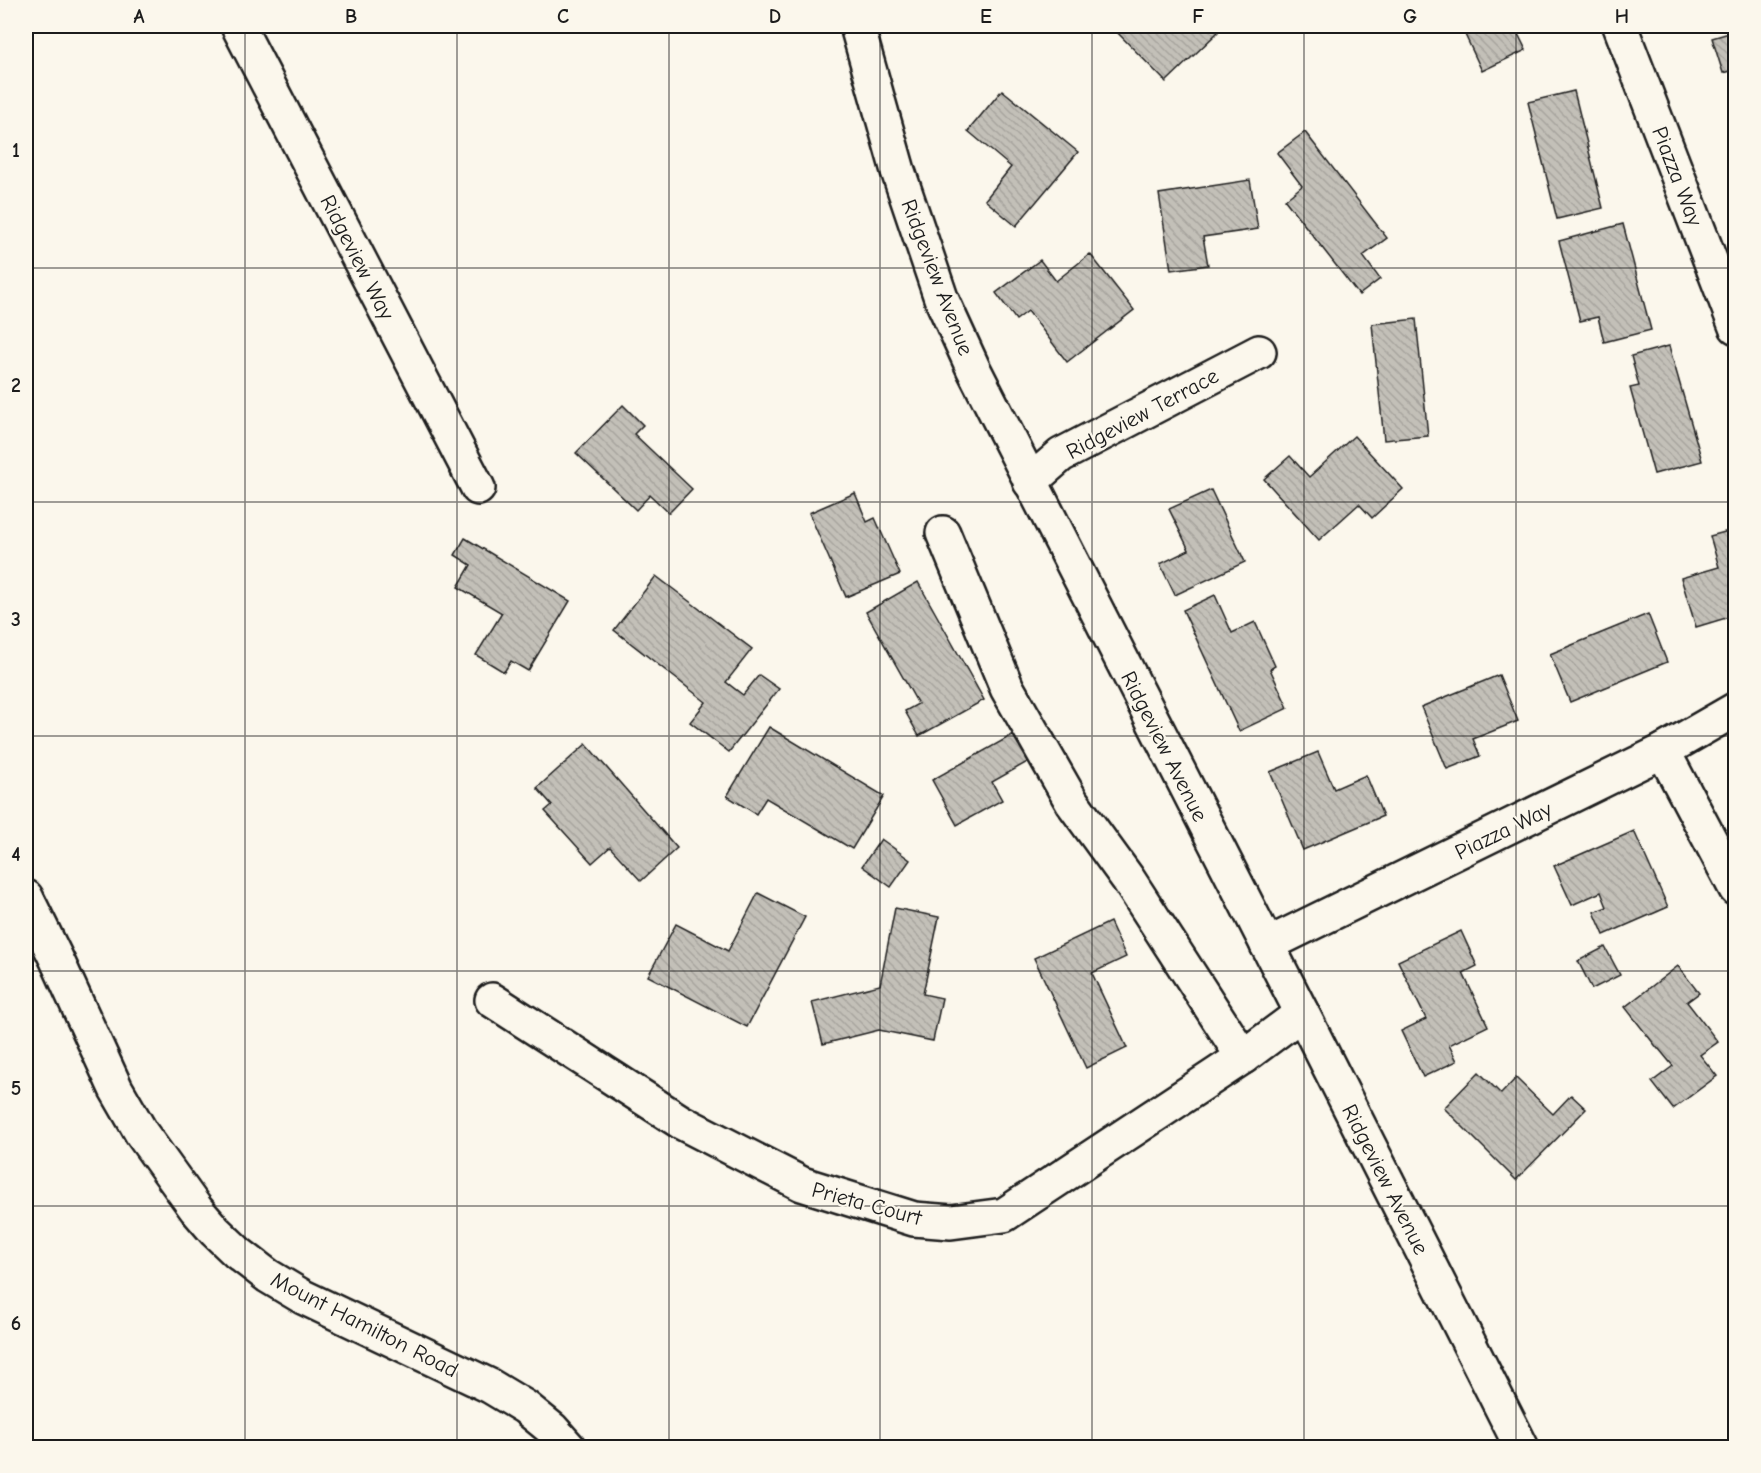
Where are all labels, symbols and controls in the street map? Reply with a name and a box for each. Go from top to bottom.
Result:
text: A [133,5,145,28]
text: B [345,5,357,28]
text: C [557,5,569,28]
text: D [769,5,781,28]
text: E [980,5,992,28]
text: F [1192,5,1204,28]
text: G [1403,5,1417,28]
text: H [1615,5,1629,28]
street label: Piazza Way [1646,123,1708,230]
text: 1 [12,139,20,162]
street label: Ridgeview Way [314,191,400,325]
street label: Ridgeview Avenue [895,196,979,359]
street label: Ridgeview Terrace [1062,363,1223,465]
text: 2 [11,374,21,397]
text: 3 [11,608,21,631]
street label: Ridgeview Avenue [1115,667,1213,826]
street label: Piazza Way [1451,796,1556,866]
text: 4 [11,843,21,866]
text: 5 [11,1077,21,1100]
street label: Ridgeview Avenue [1336,1100,1434,1259]
street label: Prieta Court [809,1177,925,1231]
street label: Mount Hamilton Road [267,1266,463,1383]
text: 6 [11,1312,21,1335]

